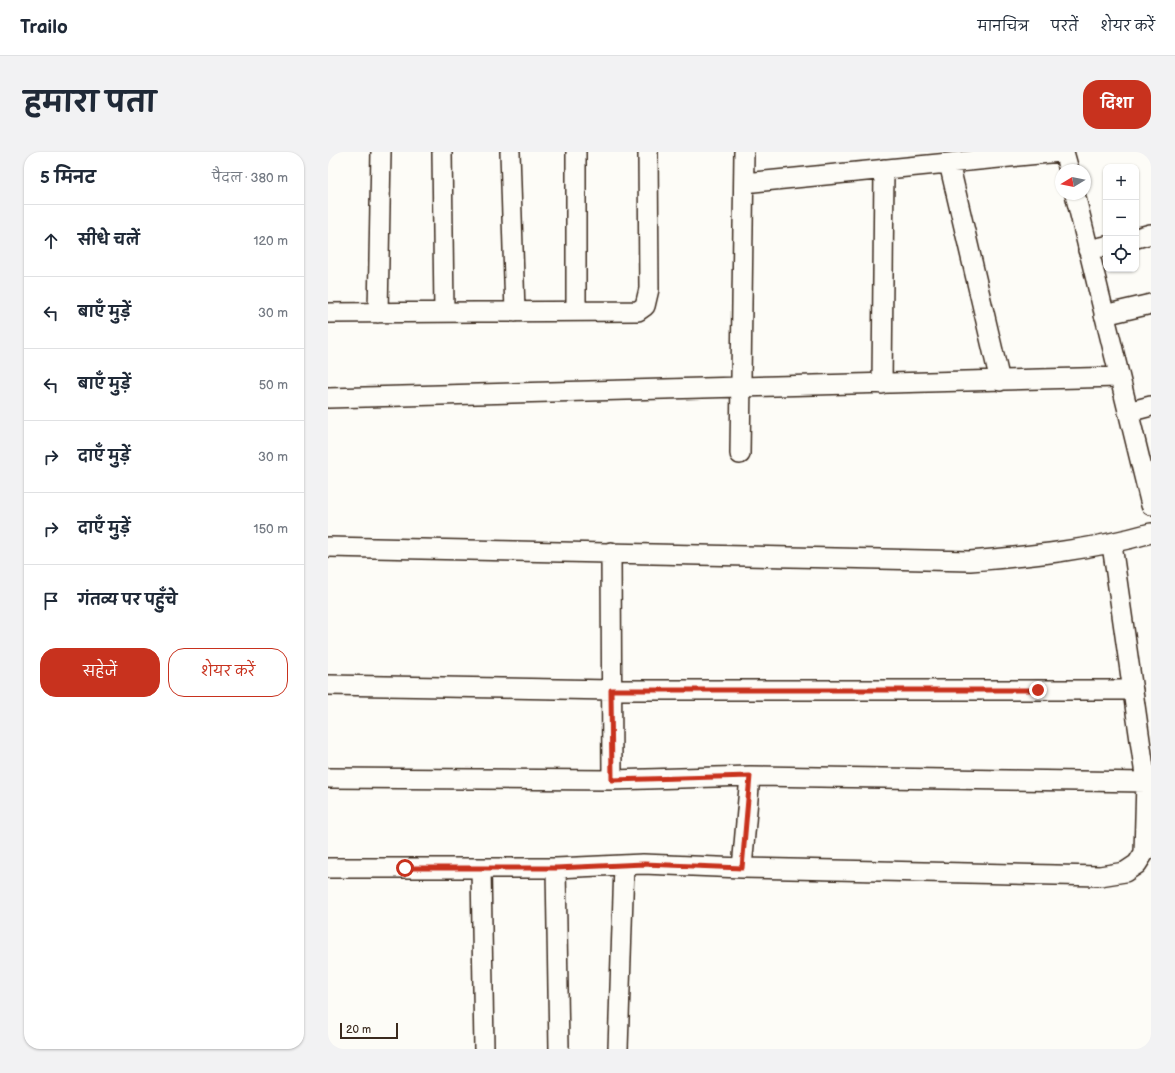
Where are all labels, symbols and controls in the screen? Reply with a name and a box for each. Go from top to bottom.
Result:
text: Trailo [20,16,68,39]
text: मानचित्र [977,18,1029,35]
text: परतें [1051,18,1078,35]
text: शेयर करें [1100,18,1155,35]
button: दिशा [1083,80,1151,129]
text: हमारा पता [24,87,156,120]
north arrow [1055,164,1091,200]
map controls [1103,164,1139,272]
button: + [1103,164,1139,200]
text: 5 मिनट [40,168,96,188]
text: पैदल · 380 m [212,170,288,186]
button: − [1103,200,1139,236]
icon: ahead [40,230,62,252]
text: सीधे चलें [78,231,140,250]
text: 120 m [253,233,288,249]
button: locate [1103,236,1139,272]
icon: left [40,302,62,324]
text: बाएँ मुड़ें [78,303,131,322]
text: 30 m [258,305,288,321]
icon: left [40,374,62,396]
text: बाएँ मुड़ें [78,375,131,394]
text: 50 m [259,377,288,393]
icon: right [40,446,62,468]
text: दाएँ मुड़ें [78,447,130,466]
text: 30 m [258,449,288,465]
icon: right [40,518,62,540]
text: दाएँ मुड़ें [78,519,130,538]
text: 150 m [254,521,288,537]
icon: arrive [40,590,62,612]
text: गंतव्य पर पहुँचे [78,591,177,610]
button: सहेजें [40,648,160,697]
button: शेयर करें [168,648,288,697]
route end [1029,681,1047,699]
route start [396,859,414,877]
scale bar [340,1021,398,1040]
text: 20 m [346,1023,371,1036]

